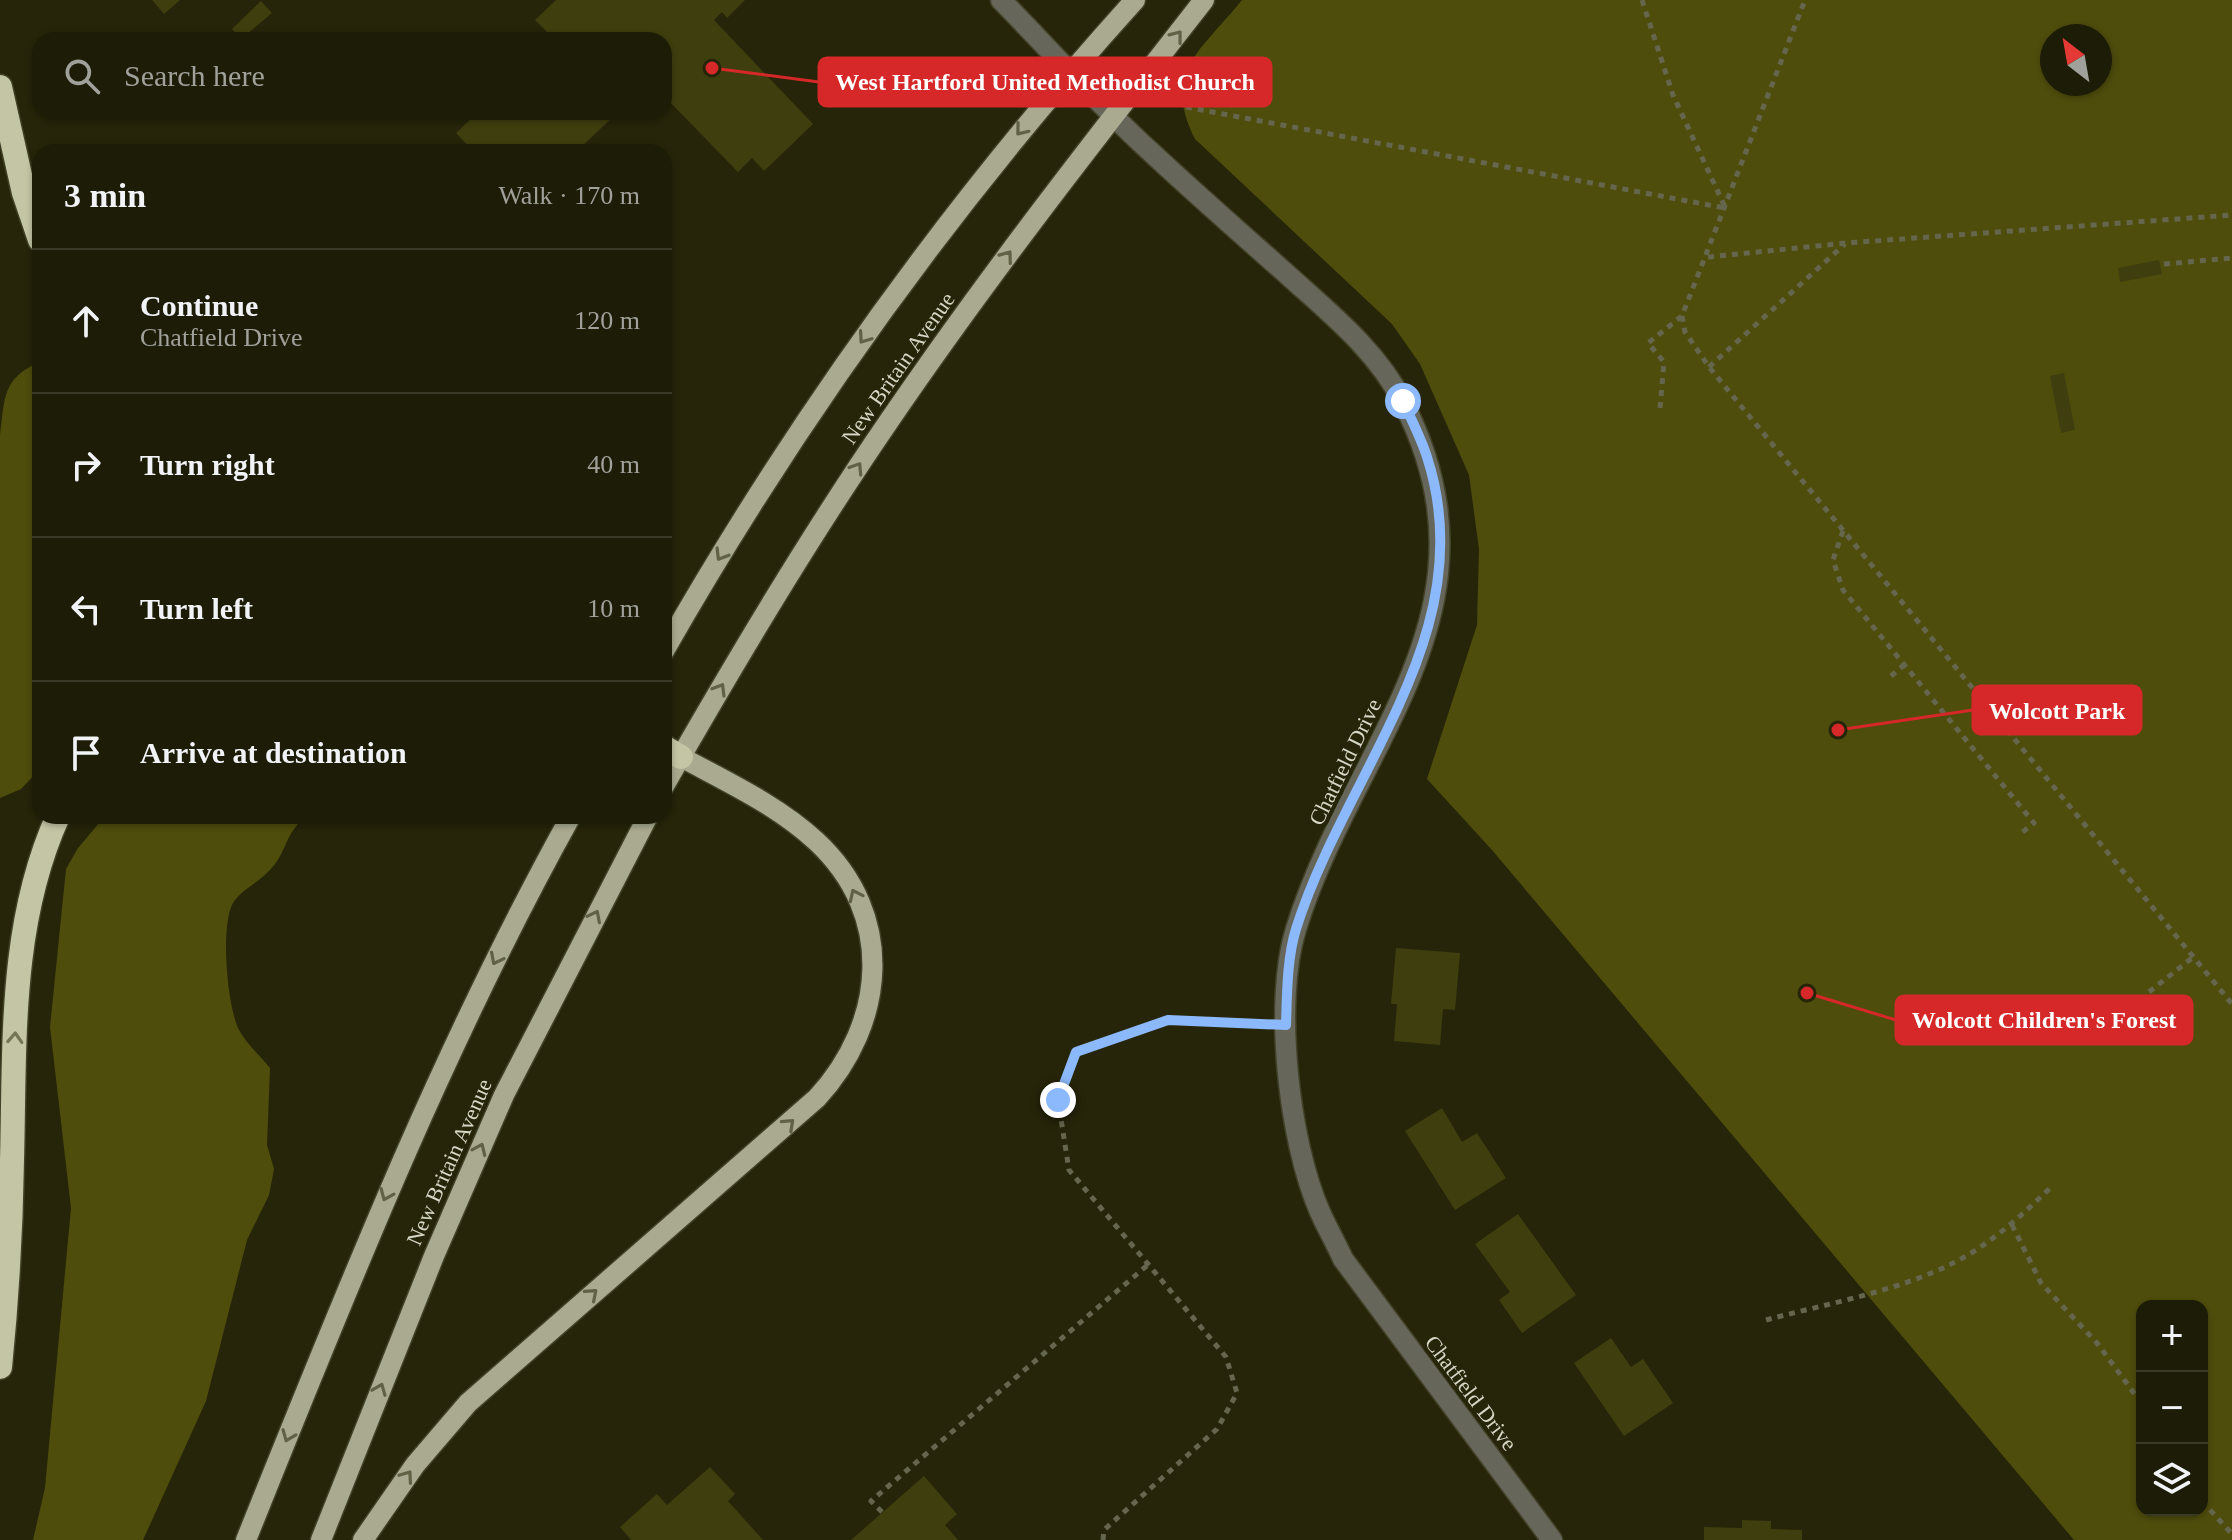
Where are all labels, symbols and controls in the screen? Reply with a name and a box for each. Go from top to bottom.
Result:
north arrow [2040,24,2112,96]
one-way arrow [1167,30,1181,45]
search box [32,32,672,120]
icon: search [60,54,104,98]
callout: West Hartford United Methodist Church [819,58,1271,106]
text: Search here [124,59,265,92]
text: West Hartford United Methodist Church [835,69,1255,95]
one-way arrow [1016,121,1031,135]
text: 3 min [64,177,146,214]
text: Walk · 170 m [498,181,640,210]
one-way arrow [998,250,1012,265]
street label: New Britain Avenue [836,287,960,449]
text: Continue [140,289,258,322]
icon: ahead [64,299,108,343]
text: 120 m [574,306,640,335]
text: Chatfield Drive [140,323,302,352]
one-way arrow [860,330,874,344]
route start [1385,383,1421,419]
icon: right [64,443,108,487]
text: Turn right [140,448,275,481]
text: 40 m [587,450,640,479]
one-way arrow [847,462,862,477]
one-way arrow [716,546,731,561]
icon: left [64,587,108,631]
text: Turn left [140,592,253,625]
text: 10 m [587,594,640,623]
one-way arrow [710,683,726,698]
callout: Wolcott Park [1973,686,2141,734]
street label: Chatfield Drive [1304,695,1386,829]
text: Wolcott Park [1989,698,2126,724]
icon: arrive [64,731,108,775]
text: Arrive at destination [140,736,407,769]
one-way arrow [849,889,865,904]
one-way arrow [586,910,601,924]
one-way arrow [490,951,505,966]
callout: Wolcott Children's Forest [1896,996,2192,1044]
text: Wolcott Children's Forest [1912,1007,2176,1033]
one-way arrow [6,1031,23,1044]
street label: New Britain Avenue [401,1075,497,1249]
route end [1040,1082,1076,1118]
one-way arrow [780,1119,794,1134]
one-way arrow [471,1143,487,1157]
one-way arrow [379,1187,395,1201]
one-way arrow [582,1289,597,1304]
map controls [2136,1300,2208,1516]
button: + [2136,1300,2208,1372]
street label: Chatfield Drive [1420,1331,1522,1455]
button: − [2136,1372,2208,1444]
one-way arrow [370,1383,387,1397]
one-way arrow [281,1428,298,1442]
button: layers [2136,1444,2208,1516]
one-way arrow [397,1470,412,1485]

